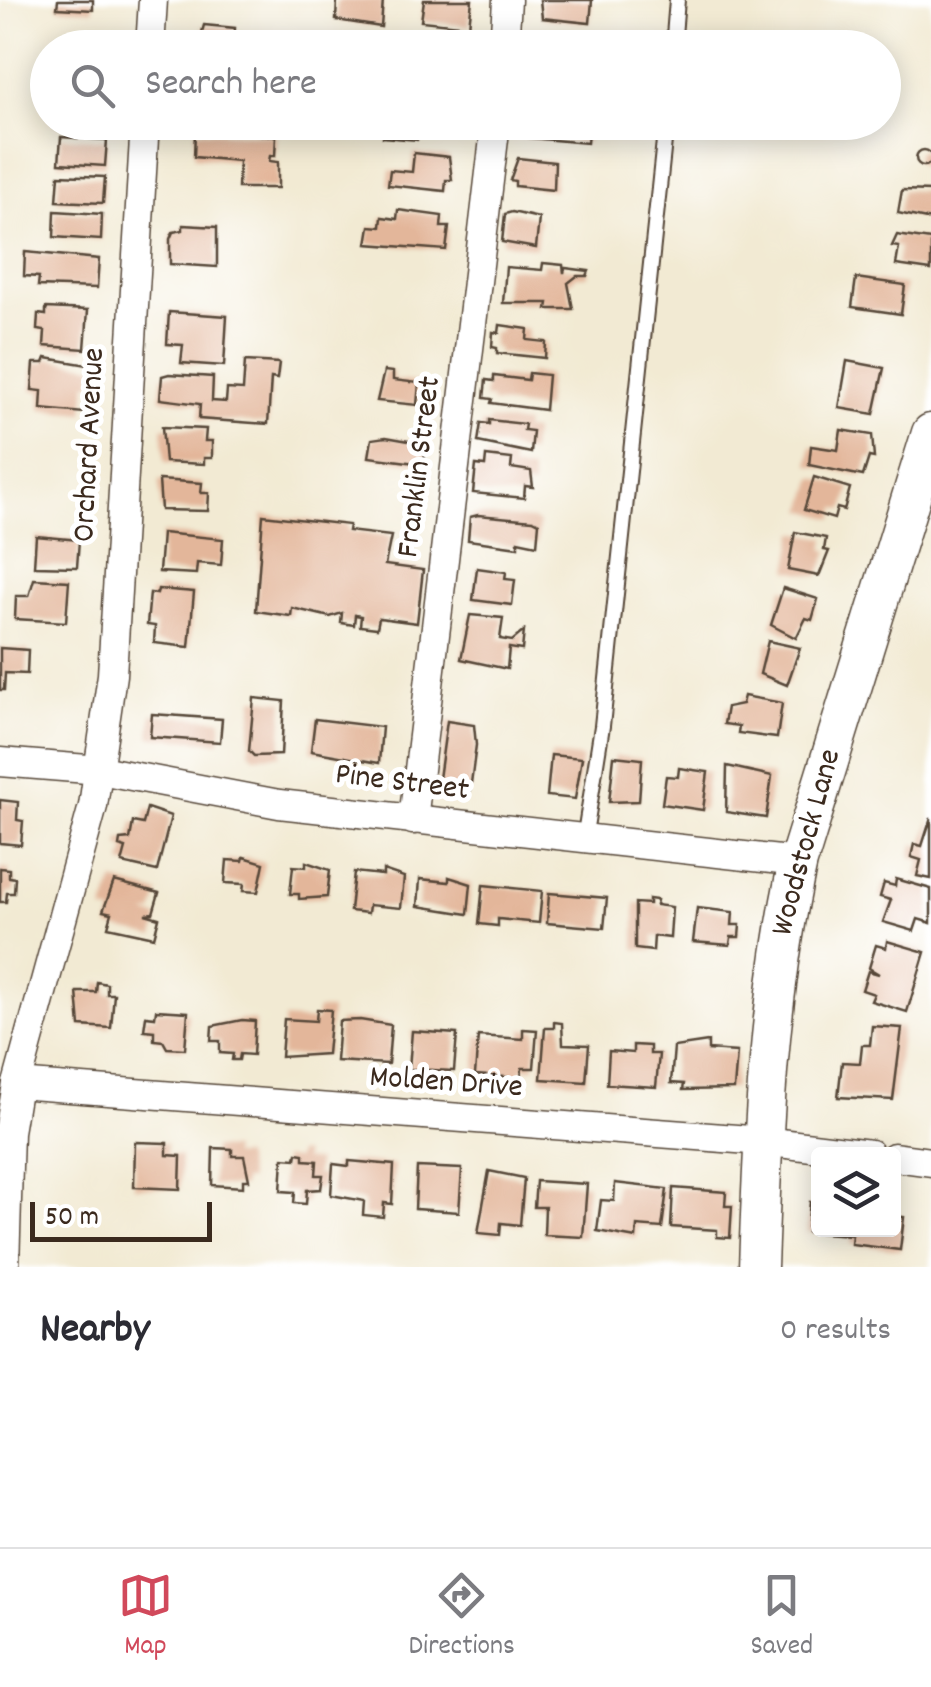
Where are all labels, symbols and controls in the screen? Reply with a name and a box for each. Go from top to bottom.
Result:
search box [30,30,901,140]
icon: search [65,58,120,113]
text: Search here [145,58,317,113]
street label: Orchard Avenue [63,347,119,543]
street label: Franklin Street [387,373,455,560]
street label: Woodstock Lane [761,744,855,942]
street label: Pine Street [333,753,472,815]
street label: Molden Drive [368,1056,524,1112]
map controls [811,1147,901,1237]
button: layers [811,1147,901,1237]
scale bar [30,1197,212,1242]
text: 50 m [45,1199,99,1239]
text: Nearby [40,1302,150,1362]
text: 0 results [780,1309,891,1355]
tab: Map [118,1568,173,1668]
tab: Directions [409,1568,515,1668]
tab: Saved [751,1568,813,1668]

